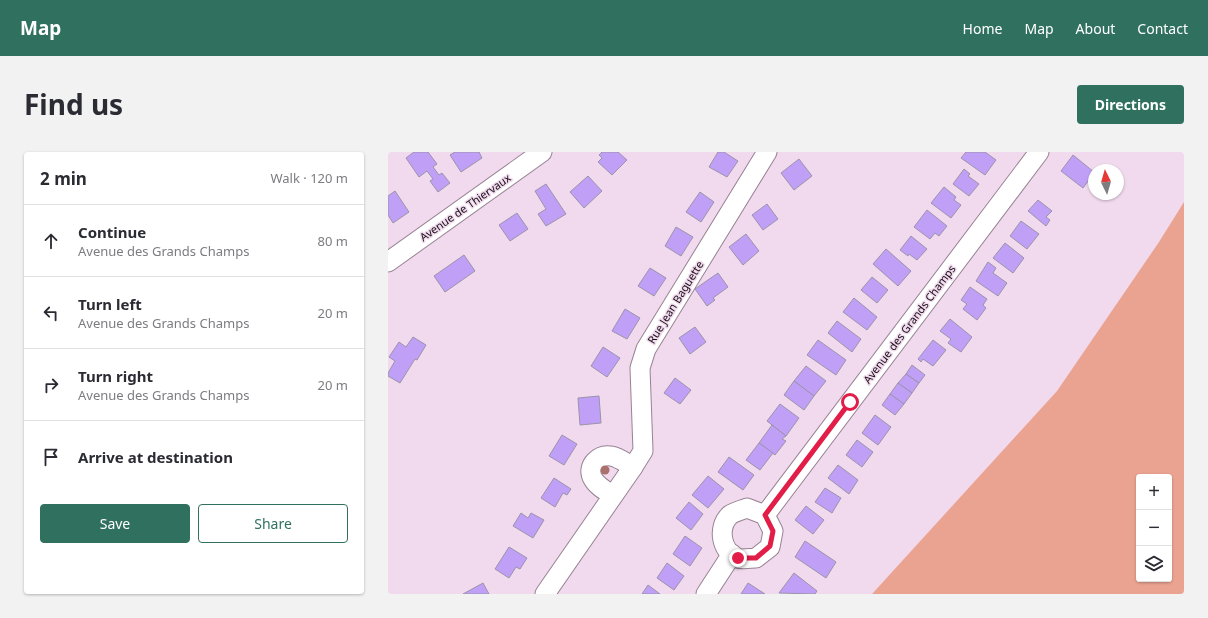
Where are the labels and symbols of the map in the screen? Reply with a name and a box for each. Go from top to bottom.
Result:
north arrow [1088,164,1124,200]
street label: Avenue de Thiervaux [416,170,514,244]
street label: Rue Jean Baguette [643,258,707,346]
street label: Avenue des Grands Champs [859,262,959,386]
route start [841,393,859,411]
route end [729,549,747,567]

